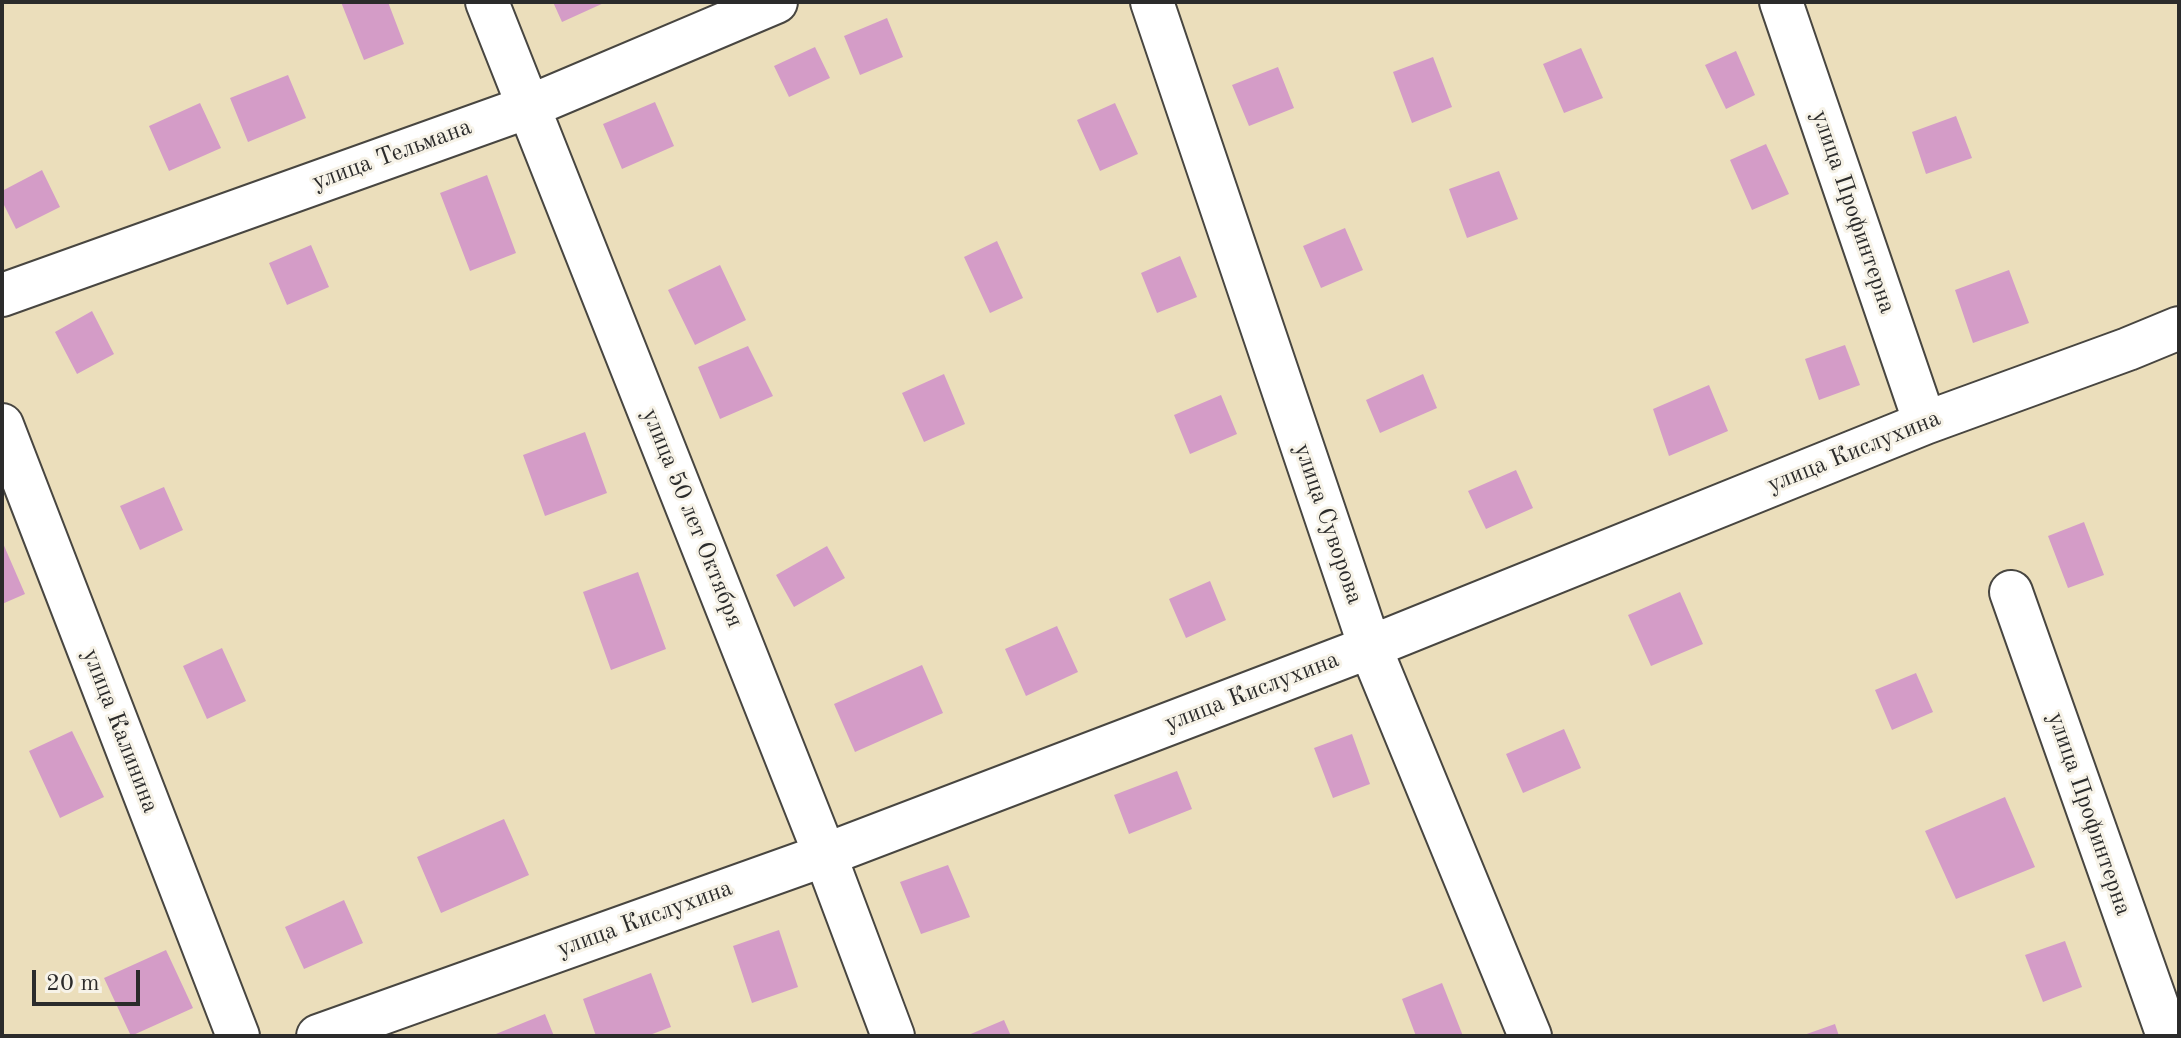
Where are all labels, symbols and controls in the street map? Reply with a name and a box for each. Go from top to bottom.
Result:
street label: улица Профинтерна [1805,107,1901,317]
street label: улица Тельмана [308,113,476,197]
street label: улица 50 лет Октября [635,404,749,632]
street label: улица Кислухина [1763,404,1945,500]
street label: улица Суворова [1287,440,1369,608]
street label: улица Калинина [75,645,165,817]
street label: улица Кислухина [1161,646,1343,738]
street label: улица Профинтерна [2041,709,2137,919]
street label: улица Кислухина [554,874,736,964]
scale bar [36,954,144,1004]
text: 20 m [46,972,100,996]

